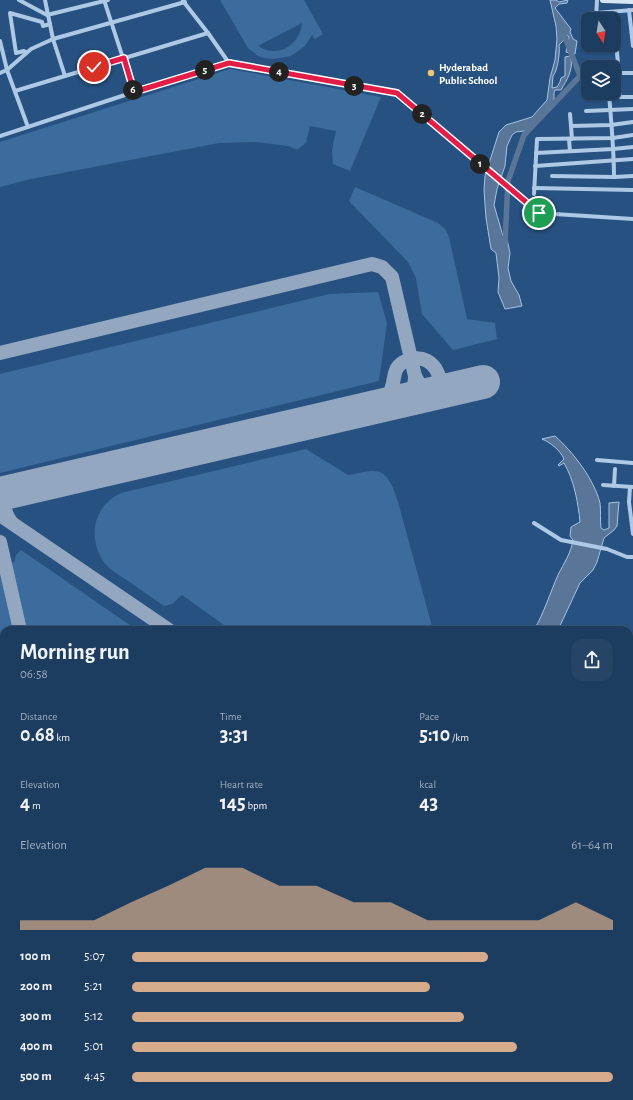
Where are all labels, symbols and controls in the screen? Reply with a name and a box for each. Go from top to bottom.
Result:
north arrow [581,12,621,52]
map controls [581,12,621,100]
pin [77,50,111,84]
icon: check [83,56,105,78]
pin: 5 [195,60,215,80]
button: layers [581,60,621,100]
pin: 4 [269,62,289,82]
place label: Hyderabad Public School [439,62,497,86]
text: 5 [203,64,207,75]
text: 4 [276,66,282,77]
marker: Hyderabad Public School [426,68,436,78]
pin: 3 [344,76,364,96]
pin: 6 [123,80,143,100]
text: 3 [352,80,356,91]
text: 6 [130,84,136,95]
pin: 2 [412,104,432,124]
text: 2 [419,108,425,119]
pin: 1 [470,154,490,174]
text: 1 [478,158,482,169]
pin [522,196,556,230]
icon: arrive [528,202,550,224]
button: share [571,639,613,681]
text: Morning run [20,641,130,663]
text: 06:58 [20,668,48,681]
text: Distance [20,711,57,722]
text: Time [220,711,242,722]
text: Pace [419,711,439,722]
text: 0.68 [20,725,55,745]
text: 3:31 [220,725,249,745]
text: 5:10 [419,725,450,745]
text: km [55,732,70,743]
text: /km [450,732,469,743]
text: Elevation [20,779,60,790]
text: Heart rate [220,779,263,790]
text: kcal [419,779,436,790]
text: 4 [20,793,30,813]
text: 145 [220,793,246,813]
text: 43 [419,793,438,813]
text: m [30,800,41,811]
text: bpm [246,800,267,811]
text: Elevation [20,839,67,852]
text: 61–64 m [571,839,613,852]
text: 100 m [20,950,51,963]
text: 5:07 [84,950,105,963]
text: 200 m [20,980,52,993]
text: 5:21 [84,980,103,993]
text: 300 m [20,1010,52,1023]
text: 5:12 [84,1010,103,1023]
text: 400 m [20,1040,53,1053]
text: 5:01 [84,1040,104,1053]
text: 500 m [20,1070,52,1083]
text: 4:45 [84,1070,105,1083]

